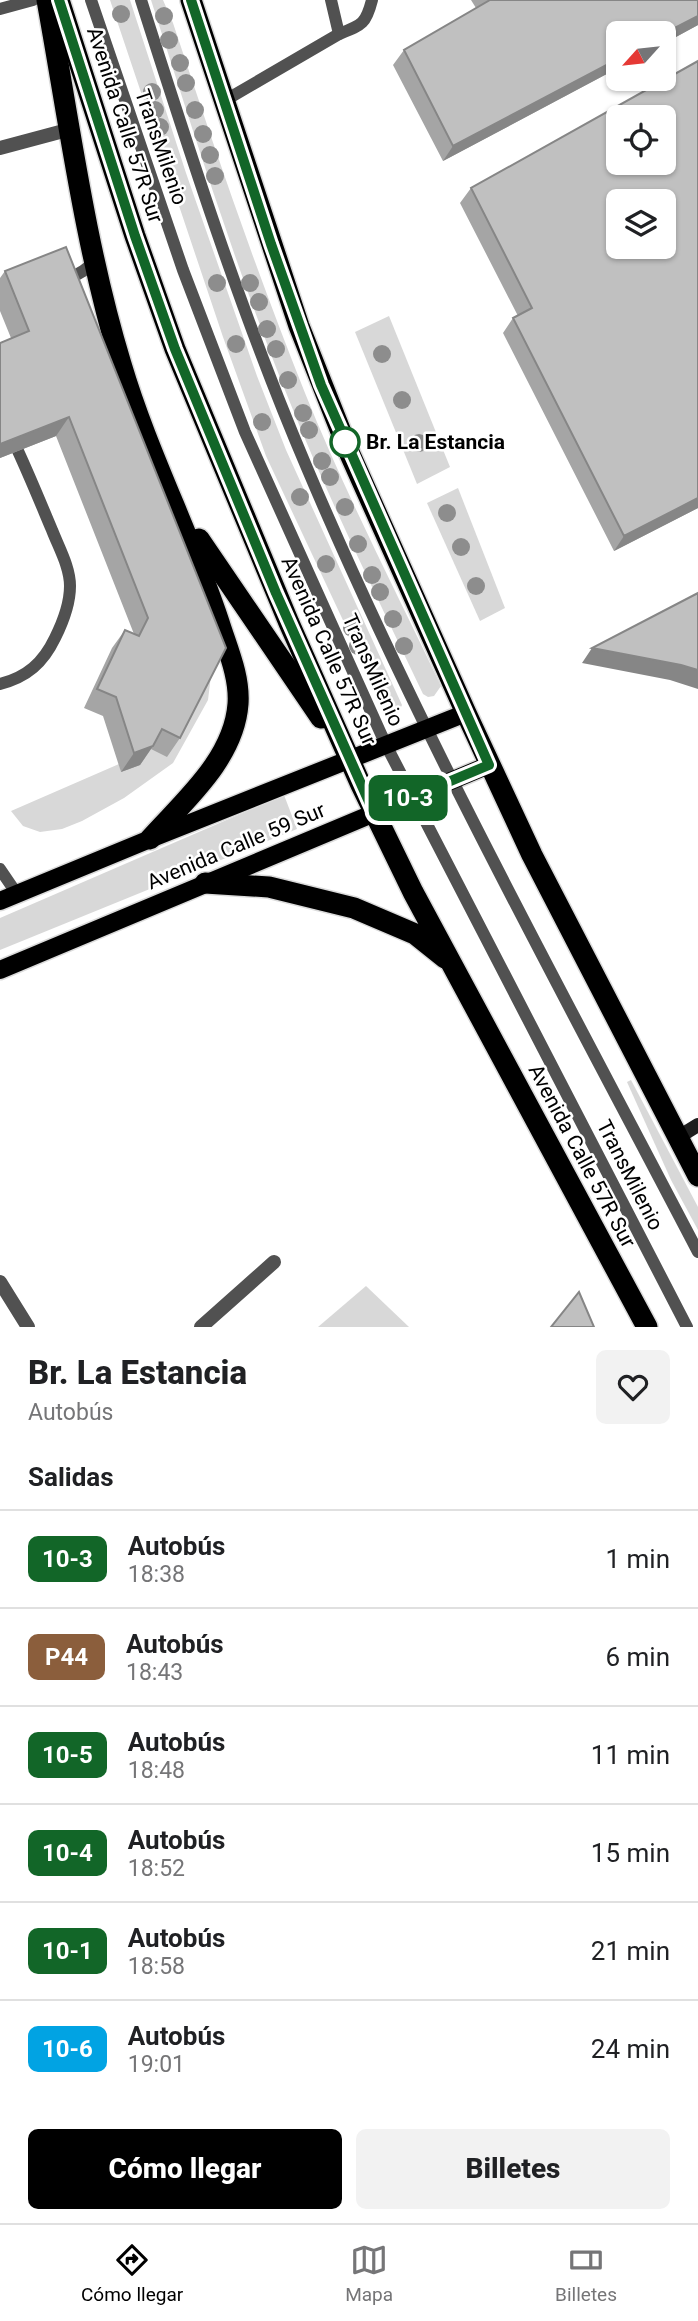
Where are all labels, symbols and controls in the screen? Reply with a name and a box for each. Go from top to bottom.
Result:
north arrow [606,21,676,91]
map controls [606,21,676,259]
street label: Avenida Calle 57R Sur [82,24,168,226]
street label: TransMilenio [130,86,192,208]
button: locate [606,105,676,175]
button: layers [606,189,676,259]
marker: Br. La Estancia [330,427,360,457]
place label: Br. La Estancia [366,430,505,454]
street label: Avenida Calle 57R Sur [277,553,381,749]
street label: TransMilenio [337,610,409,730]
line badge: 10-3 [359,775,457,821]
text: 10-3 [383,784,433,812]
street label: Avenida Calle 59 Sur [143,798,329,894]
street label: Avenida Calle 57R Sur [523,1060,641,1252]
street label: TransMilenio [592,1116,668,1234]
button: heart [596,1350,670,1424]
text: Br. La Estancia [28,1353,247,1392]
text: Autobús [28,1399,113,1426]
text: Salidas [28,1462,114,1492]
text: Autobús [128,1531,225,1561]
text: 1 min [605,1544,670,1574]
text: 10-3 [42,1545,93,1573]
text: 18:38 [128,1561,185,1588]
text: Autobús [126,1629,224,1659]
text: 6 min [605,1642,670,1672]
text: P44 [45,1643,88,1671]
text: 18:43 [126,1659,183,1686]
text: Autobús [128,1727,225,1757]
text: 11 min [591,1740,670,1770]
text: 10-5 [42,1741,93,1769]
text: 18:48 [128,1757,185,1784]
text: Autobús [128,1825,225,1855]
text: 15 min [591,1838,670,1868]
text: 10-4 [42,1839,93,1867]
text: 18:52 [128,1855,185,1882]
text: Autobús [128,1923,225,1953]
text: 21 min [591,1936,670,1966]
text: 10-1 [42,1937,93,1965]
text: 18:58 [128,1953,185,1980]
text: Autobús [128,2021,225,2051]
text: 24 min [591,2034,670,2064]
text: 10-6 [42,2035,93,2063]
text: 19:01 [128,2051,185,2078]
button: Cómo llegar [28,2129,342,2209]
button: Billetes [356,2129,670,2209]
tab: Cómo llegar [81,2241,183,2306]
tab: Mapa [345,2241,393,2306]
tab: Billetes [555,2241,617,2306]

